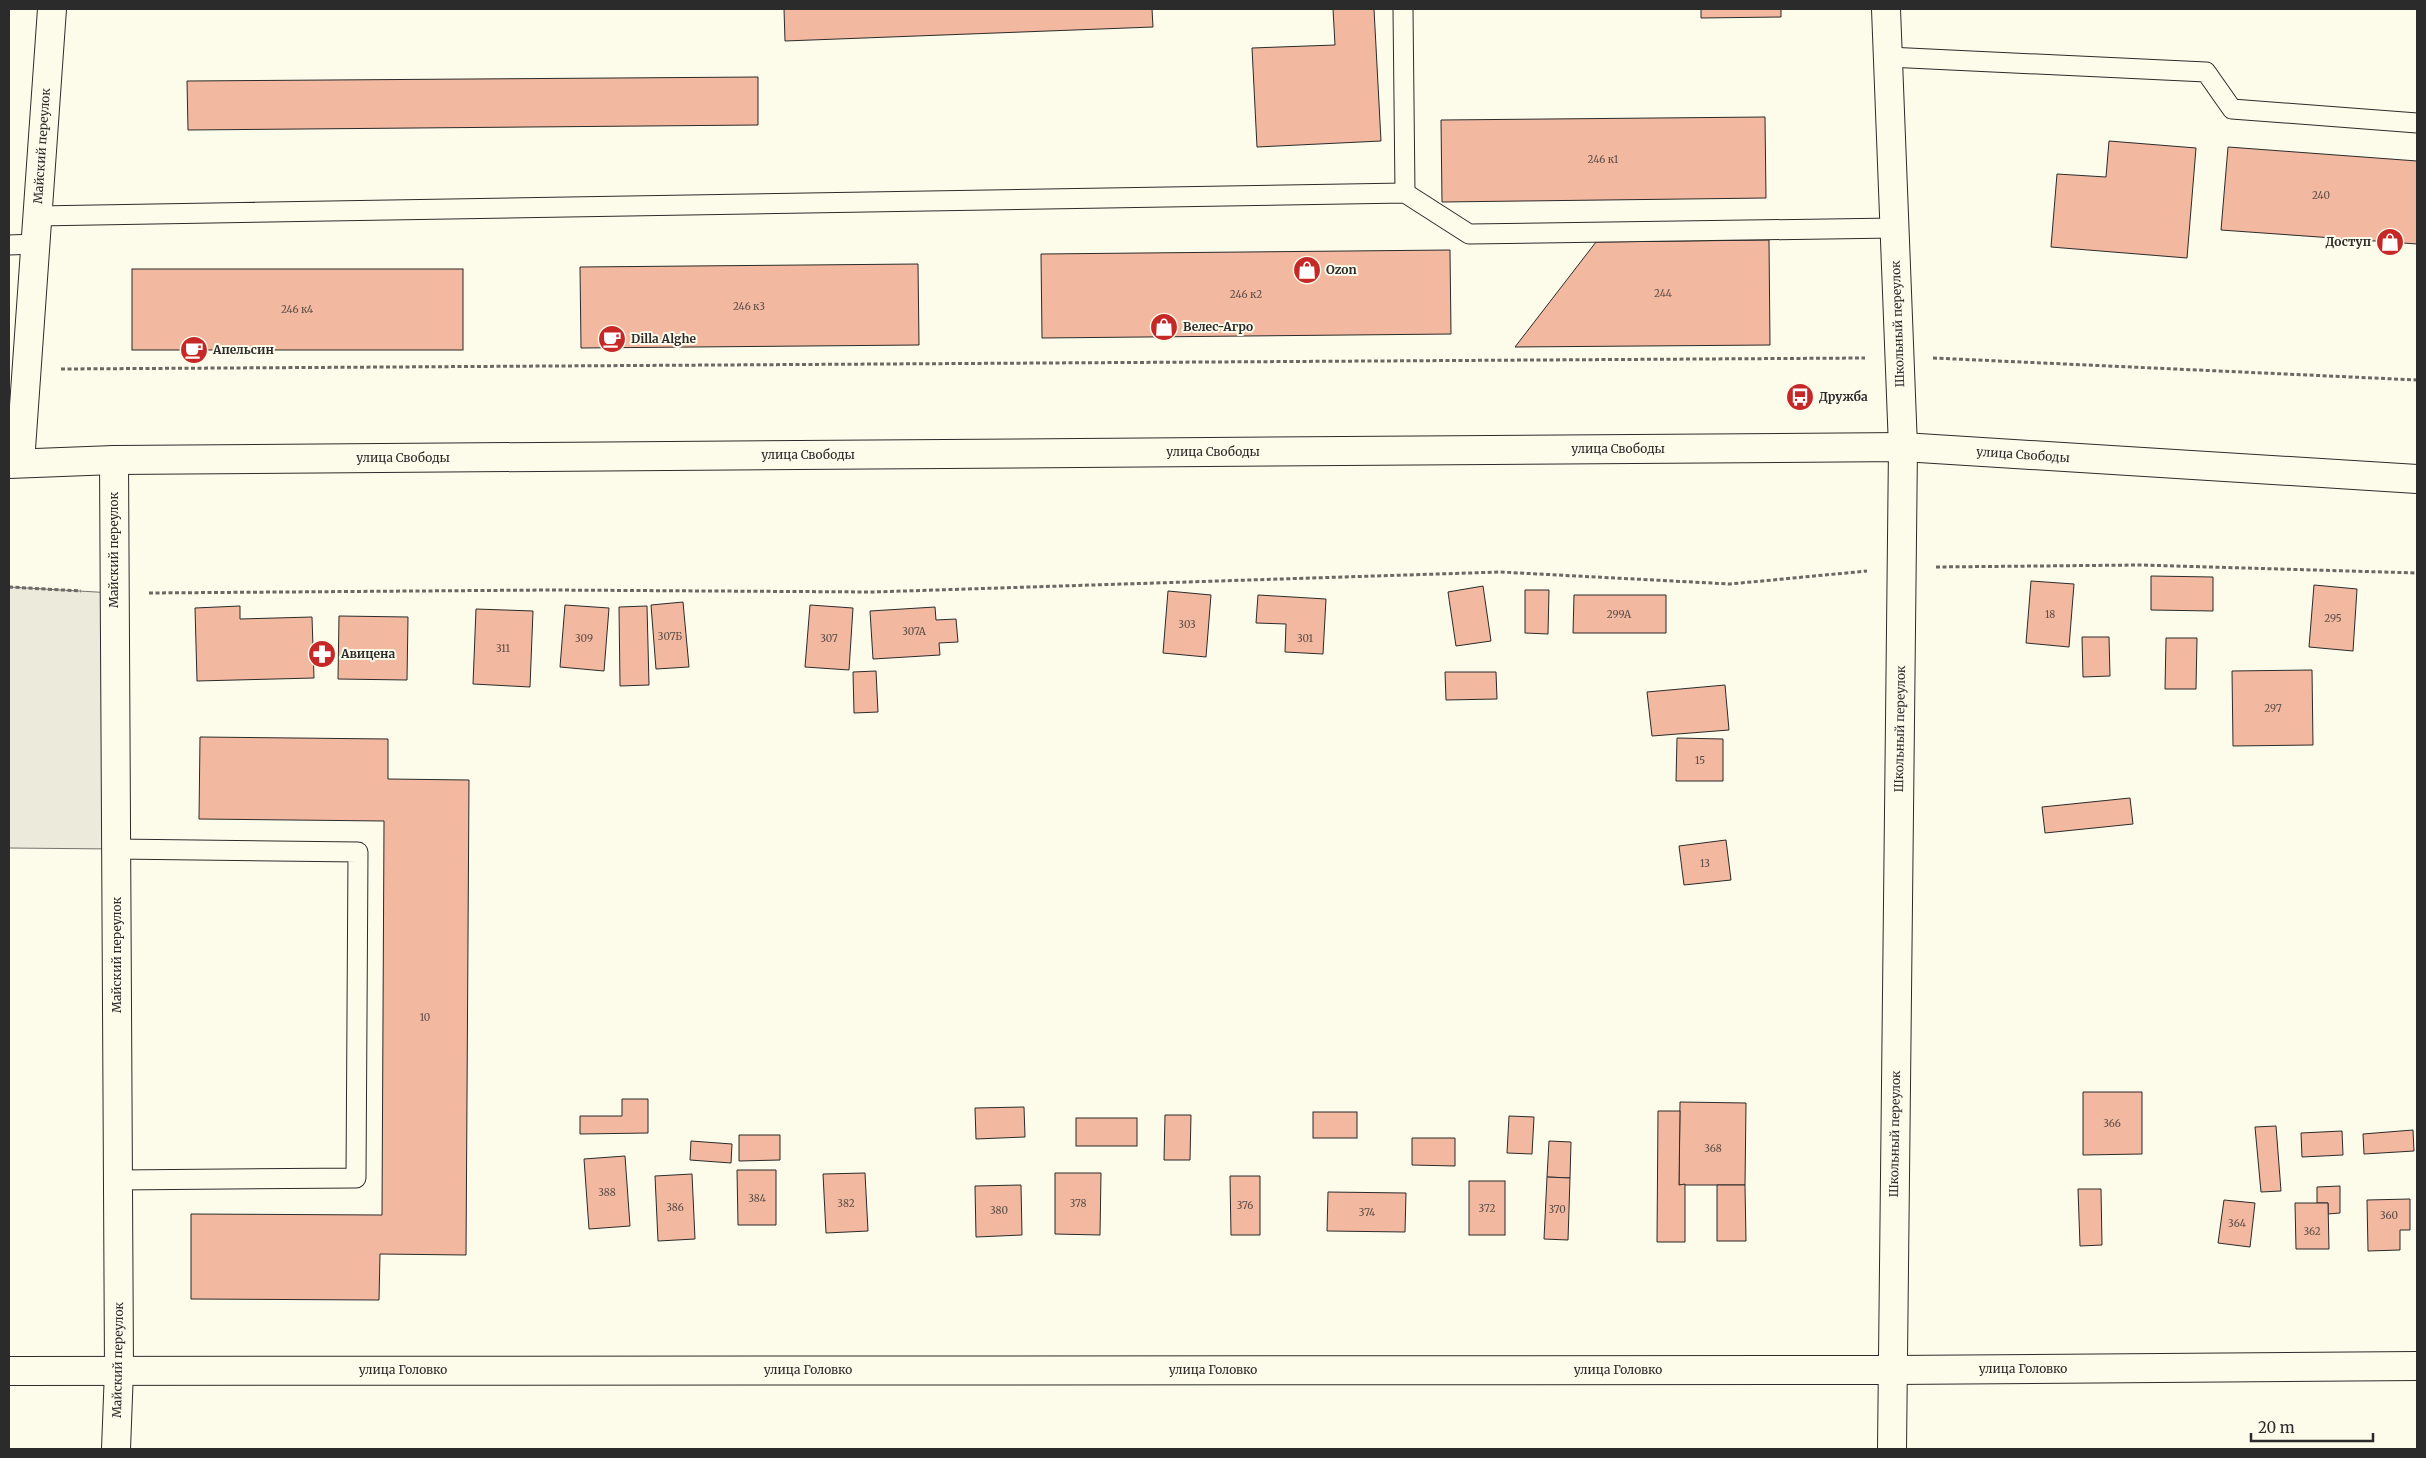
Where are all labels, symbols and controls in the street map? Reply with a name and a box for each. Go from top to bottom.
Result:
street label: Майский переулок [30,87,53,204]
house number: 246 к1 [1588,153,1619,166]
house number: 240 [2312,189,2330,202]
shop icon: Доступ [2375,227,2405,257]
place label: Доступ [2326,234,2371,249]
shop icon: Ozon [1292,255,1322,285]
street label: Школьный переулок [1888,260,1907,388]
place label: Ozon [1326,262,1357,277]
house number: 244 [1654,287,1672,300]
house number: 246 к2 [1230,288,1262,301]
house number: 246 к3 [733,300,765,313]
house number: 246 к4 [281,303,313,316]
shop icon: Велес-Агро [1149,312,1179,342]
place label: Велес-Агро [1183,319,1253,334]
cafe icon: Dilla Alghe [597,324,627,354]
place label: Dilla Alghe [631,331,696,346]
cafe icon: Апельсин [179,335,209,365]
place label: Апельсин [212,342,274,357]
bus stop icon: Дружба [1785,382,1815,412]
place label: Дружба [1819,389,1868,404]
street label: улица Свободы [1571,441,1665,456]
street label: улица Свободы [1166,444,1260,459]
street label: улица Свободы [1976,444,2070,465]
street label: улица Свободы [761,447,855,462]
street label: улица Свободы [356,450,450,465]
street label: Майский переулок [106,492,121,608]
house number: 299А [1607,608,1632,621]
house number: 18 [2045,608,2055,621]
house number: 295 [2324,612,2342,625]
house number: 303 [1178,618,1196,631]
house number: 307А [902,625,927,638]
house number: 307Б [658,630,682,643]
house number: 309 [575,632,593,645]
house number: 307 [820,632,838,645]
house number: 301 [1297,632,1314,645]
pharmacy icon: Авицена [307,639,337,669]
house number: 311 [496,642,510,655]
place label: Авицена [340,646,395,661]
street label: Школьный переулок [1891,665,1908,793]
house number: 297 [2264,702,2282,715]
house number: 15 [1695,754,1705,767]
house number: 13 [1700,857,1710,870]
street label: Майский переулок [109,897,124,1013]
house number: 10 [420,1011,430,1024]
street label: Школьный переулок [1886,1070,1903,1198]
house number: 366 [2103,1117,2121,1130]
house number: 368 [1704,1142,1722,1155]
house number: 388 [598,1186,616,1199]
house number: 384 [748,1192,766,1205]
house number: 382 [837,1197,855,1210]
house number: 378 [1070,1197,1086,1210]
house number: 376 [1237,1199,1253,1212]
house number: 386 [666,1201,684,1214]
house number: 372 [1479,1202,1495,1215]
house number: 370 [1548,1203,1566,1216]
house number: 380 [990,1204,1008,1217]
house number: 374 [1359,1206,1375,1219]
house number: 360 [2380,1209,2398,1222]
house number: 364 [2228,1217,2246,1230]
house number: 362 [2303,1225,2321,1238]
street label: Майский переулок [109,1302,126,1418]
street label: улица Головко [1979,1361,2067,1376]
street label: улица Головко [359,1362,447,1377]
street label: улица Головко [764,1362,852,1377]
street label: улица Головко [1169,1362,1257,1377]
street label: улица Головко [1574,1362,1662,1377]
scale bar [2251,1410,2374,1442]
text: 20 m [2258,1418,2295,1437]

